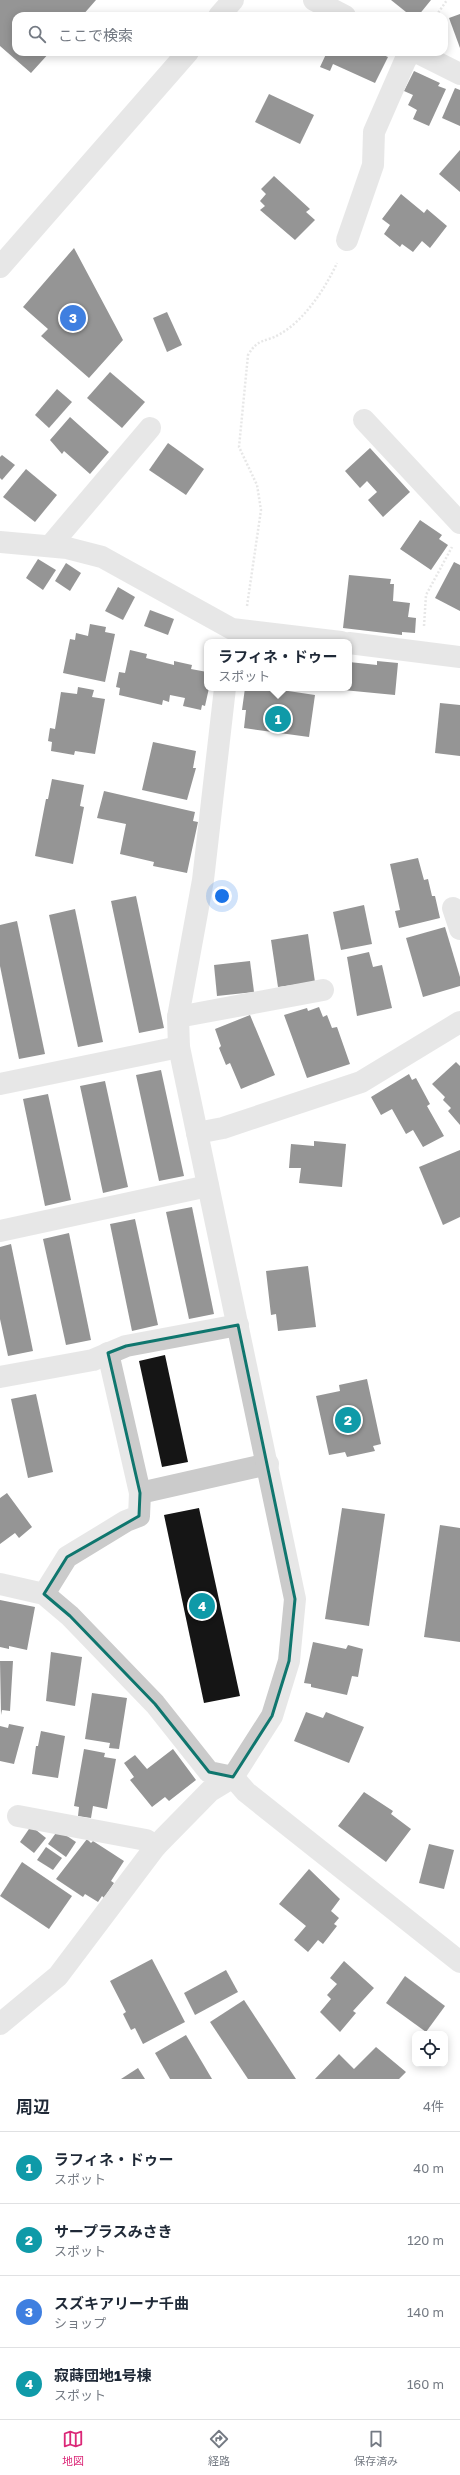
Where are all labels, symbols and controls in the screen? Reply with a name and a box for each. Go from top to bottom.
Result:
search box [12,12,448,56]
icon: search [26,23,48,45]
text: ここで検索 [58,26,133,44]
pin: 3 [60,303,86,333]
popup [204,639,352,691]
text: ラフィネ・ドゥー [218,647,338,665]
text: スポット [218,668,270,684]
pin: 1 [265,704,291,734]
your location [212,886,232,906]
pin: 2 [335,1405,361,1435]
pin: 4 [189,1591,215,1621]
map controls [412,2031,448,2067]
button: locate [412,2031,448,2067]
text: 周辺 [16,2096,50,2117]
text: 4件 [423,2098,444,2114]
text: ラフィネ・ドゥー [54,2150,174,2168]
text: 1 [26,2160,32,2176]
text: 40 m [413,2160,444,2176]
text: スポット [54,2171,106,2187]
text: サープラスみさき [54,2222,173,2240]
text: 2 [25,2232,33,2248]
text: 120 m [407,2232,444,2248]
text: スポット [54,2243,106,2259]
text: スズキアリーナ千曲 [54,2294,189,2312]
text: 3 [25,2304,33,2320]
text: 140 m [407,2304,444,2320]
text: ショップ [54,2315,106,2331]
text: 寂蒔団地1号棟 [54,2366,152,2384]
text: 4 [25,2376,33,2392]
text: 160 m [407,2376,444,2392]
text: スポット [54,2387,106,2403]
tab: 地図 [62,2428,84,2468]
tab: 経路 [208,2428,230,2468]
tab: 保存済み [354,2428,398,2468]

